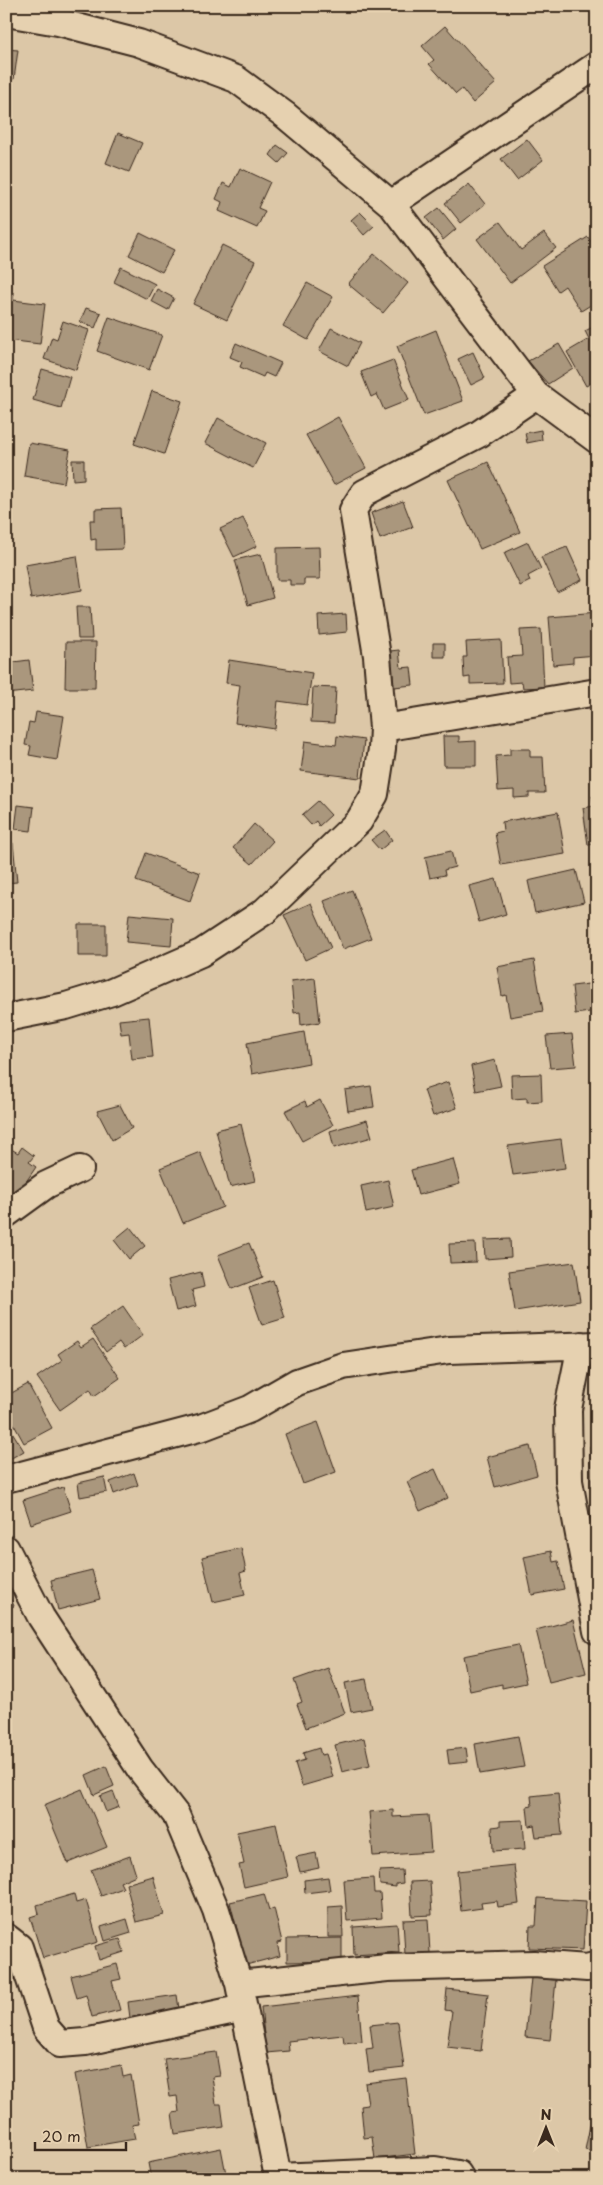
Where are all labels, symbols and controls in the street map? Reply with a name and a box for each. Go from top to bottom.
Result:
north arrow [520,2102,570,2152]
text: N [540,2104,552,2125]
scale bar [35,2120,126,2152]
text: 20 m [42,2124,81,2147]

